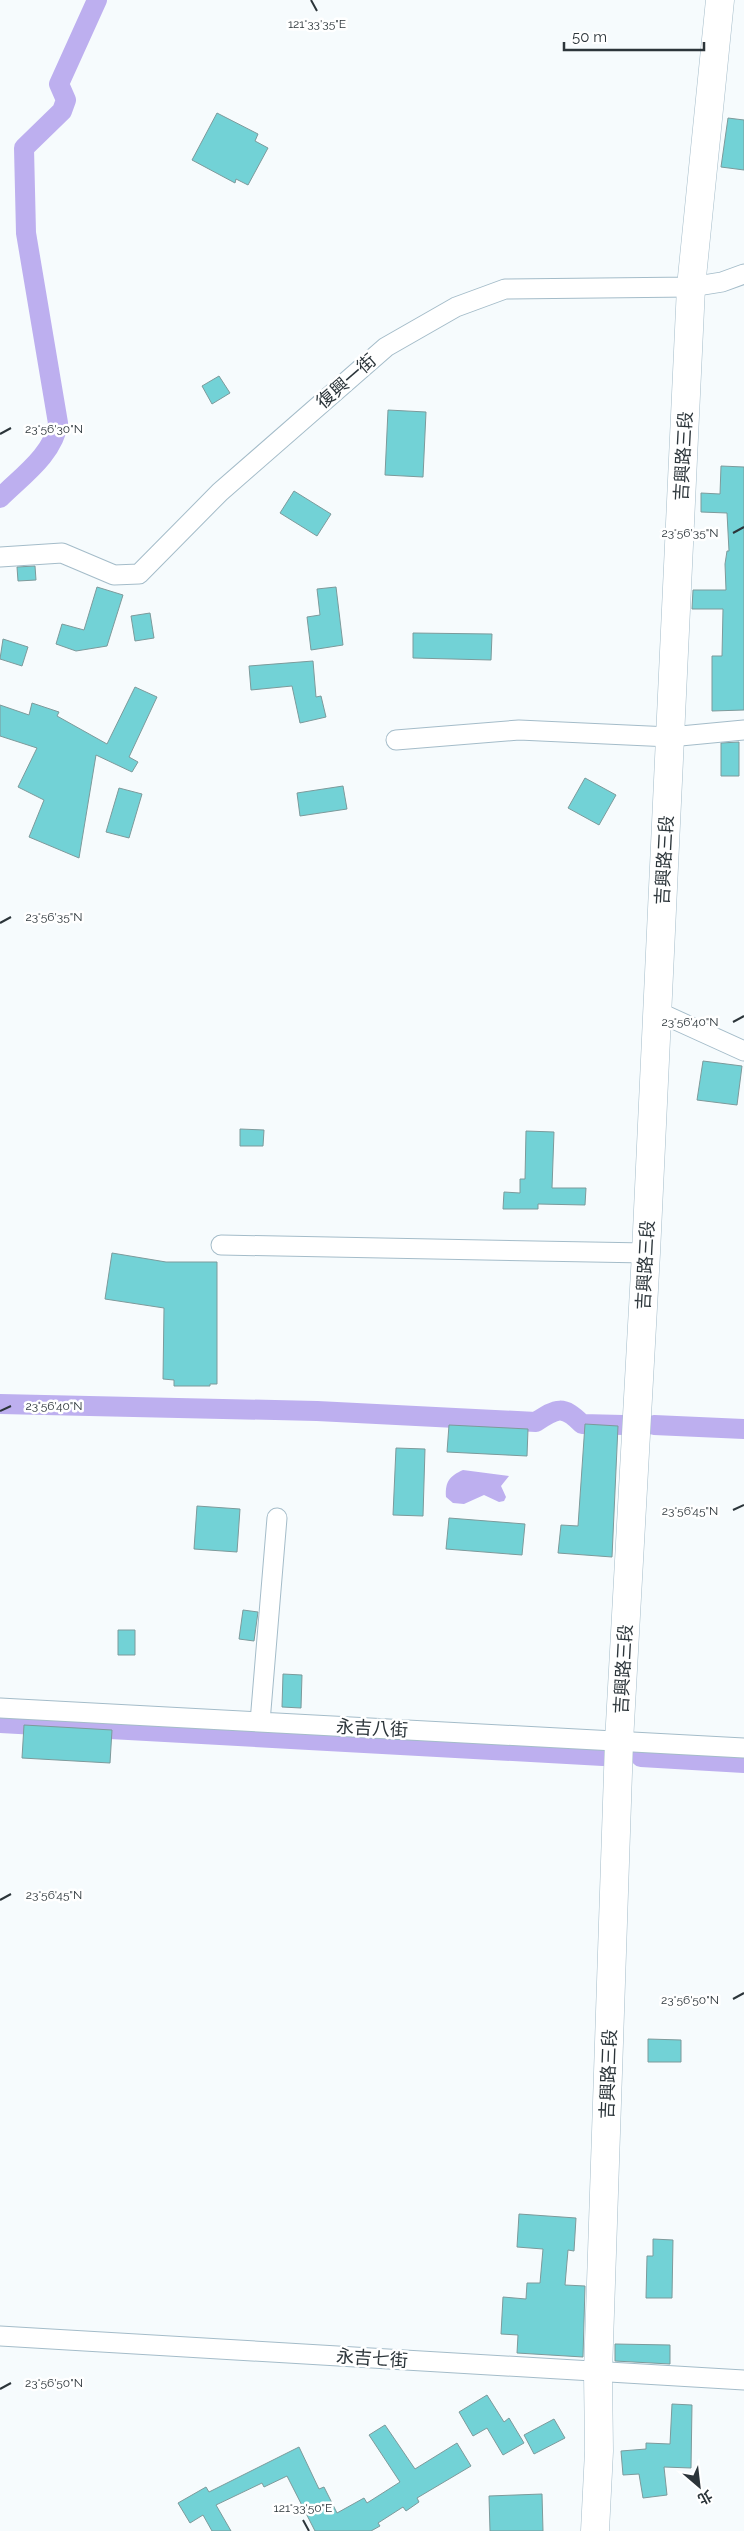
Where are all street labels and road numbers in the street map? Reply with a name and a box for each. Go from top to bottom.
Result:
street label: 復興一街 [312,349,380,413]
street label: 吉興路三段 [670,411,696,501]
street label: 吉興路三段 [651,815,677,905]
street label: 吉興路三段 [632,1220,658,1310]
street label: 吉興路三段 [610,1624,636,1714]
street label: 永吉八街 [335,1716,409,1740]
street label: 吉興路三段 [596,2029,620,2119]
street label: 永吉七街 [335,2345,409,2371]

